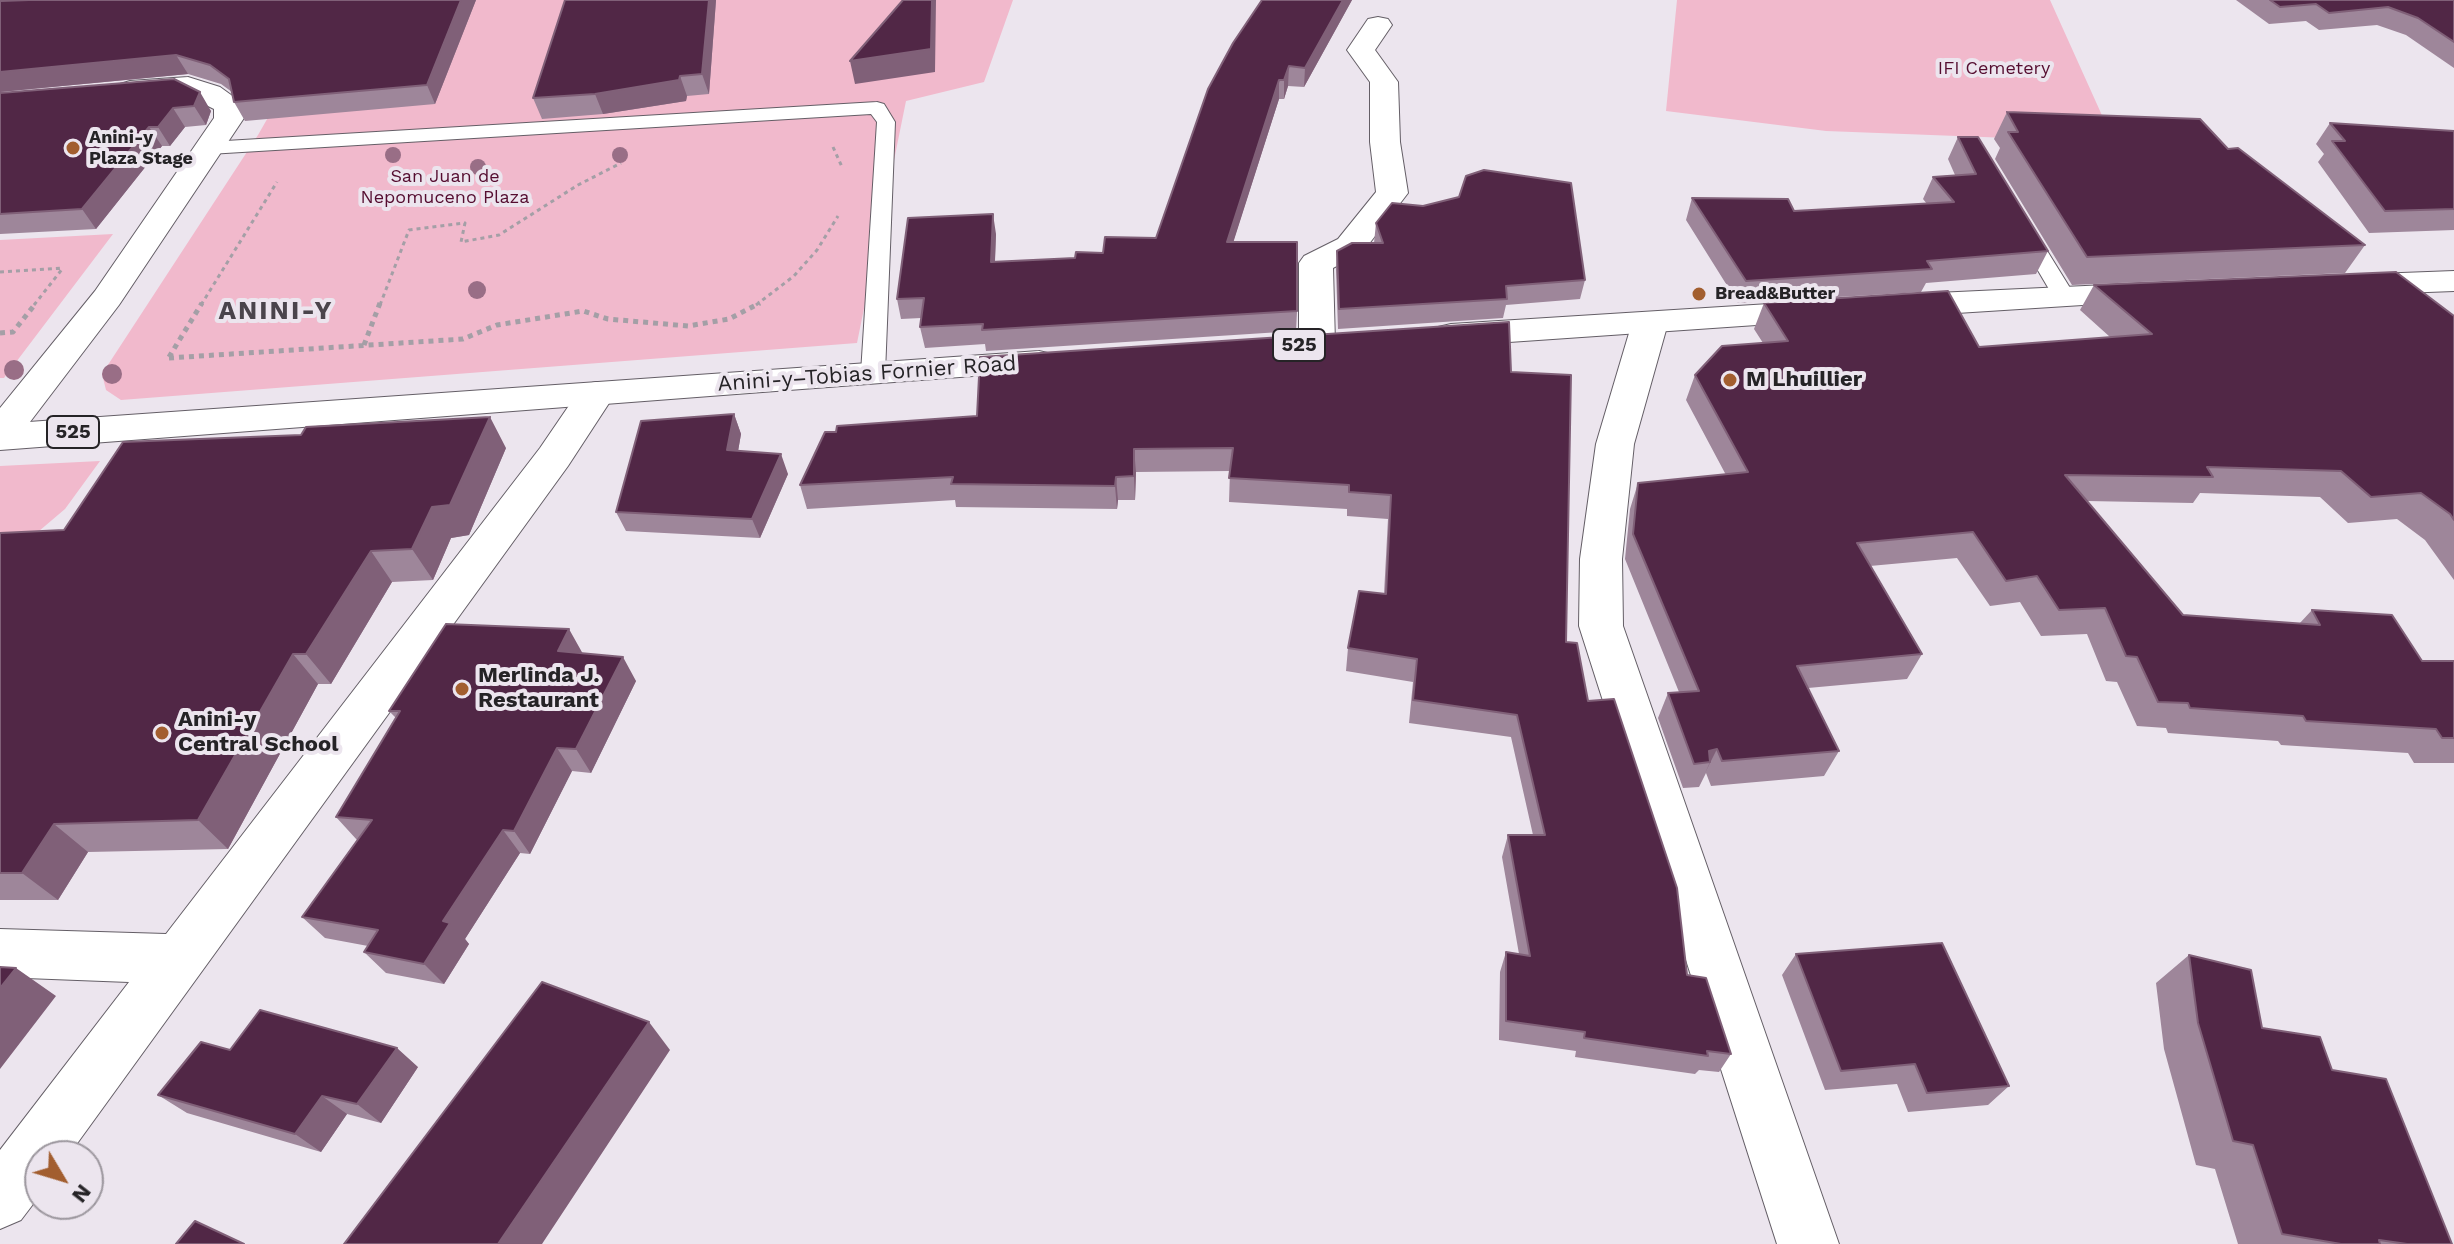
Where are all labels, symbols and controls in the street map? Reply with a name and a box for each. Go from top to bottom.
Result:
park label: IFI Cemetery [1938,58,2050,80]
place label: Anini-y Plaza Stage [89,127,193,170]
marker: Anini-y Plaza Stage [64,139,82,157]
park label: San Juan de Nepomuceno Plaza [361,166,529,208]
place label: Bread&Butter [1715,283,1835,305]
marker: Bread&Butter [1690,285,1708,303]
district label: ANINI-Y [218,295,334,327]
road number: 525 [1273,329,1325,361]
street label: Anini-y–Tobias Fornier Road [717,350,1017,398]
place label: M Lhuillier [1746,367,1862,393]
marker: M Lhuillier [1721,371,1739,389]
road number: 525 [47,416,99,448]
place label: Merlinda J. Restaurant [478,663,600,714]
marker: Merlinda J. Restaurant [453,680,471,698]
place label: Anini-y Central School [178,707,338,758]
marker: Anini-y Central School [153,724,171,742]
north arrow [24,1140,104,1220]
text: N [67,1180,97,1208]

